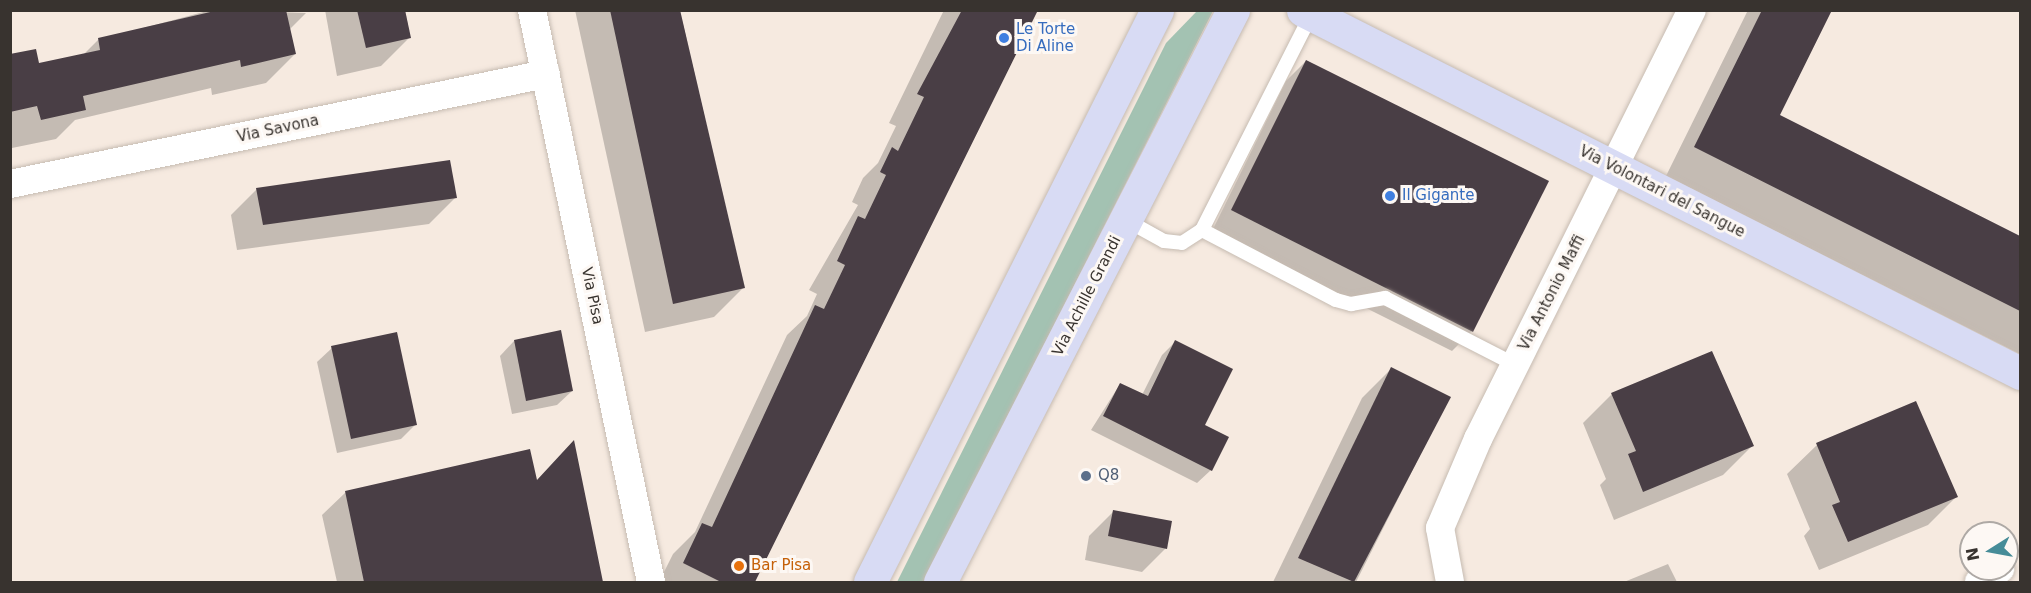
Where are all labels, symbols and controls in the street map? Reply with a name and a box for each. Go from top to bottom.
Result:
place label: Le Torte Di Aline [1016,20,1075,55]
marker: Le Torte Di Aline [997,31,1011,45]
street label: Via Savona [235,112,321,146]
street label: Via Volontari del Sangue [1576,142,1748,242]
place label: Il Gigante [1402,187,1474,205]
marker: Il Gigante [1383,189,1397,203]
street label: Via Antonio Maffi [1515,232,1589,354]
street label: Via Achille Grandi [1049,233,1125,359]
street label: Via Pisa [577,266,607,326]
place label: Q8 [1098,467,1119,485]
marker: Q8 [1079,469,1093,483]
north arrow [1959,521,2019,581]
text: N [1962,546,1983,563]
place label: Bar Pisa [751,557,811,575]
marker: Bar Pisa [732,559,746,573]

